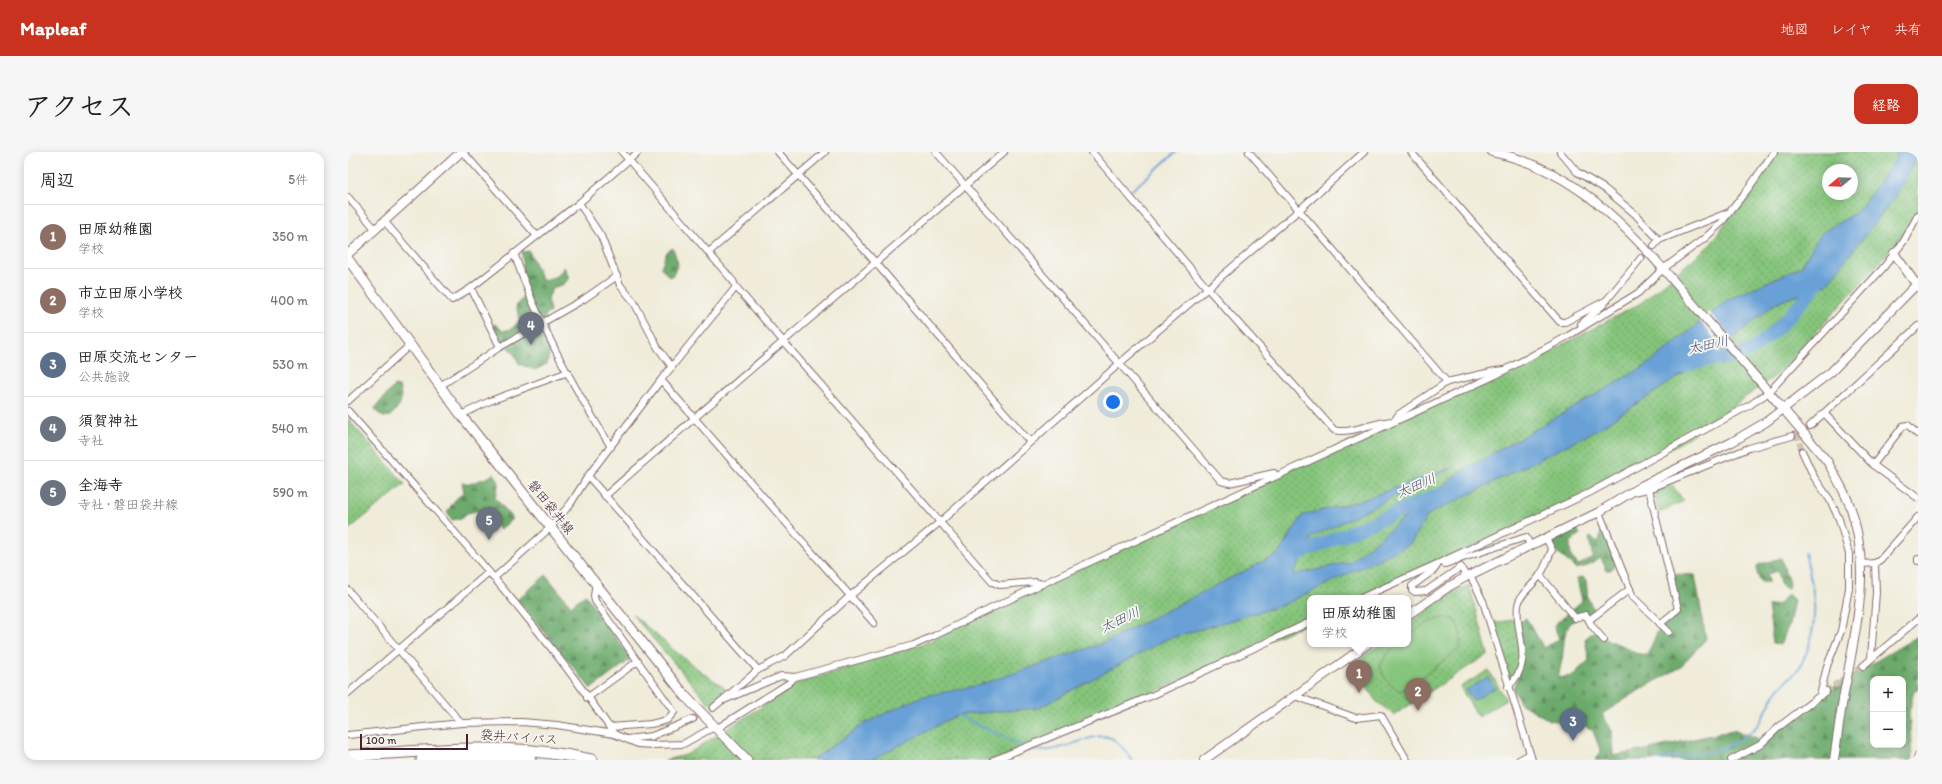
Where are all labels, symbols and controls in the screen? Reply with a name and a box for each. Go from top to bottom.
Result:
text: Mapleaf [20,17,86,40]
text: 地図 [1781,21,1809,38]
text: レイヤ [1831,21,1872,38]
text: 共有 [1894,21,1922,38]
button: 経路 [1854,84,1918,124]
text: アクセス [24,89,134,123]
north arrow [1822,164,1858,200]
text: 周辺 [40,170,74,190]
text: 5件 [288,172,308,187]
text: 田原幼稚園 [78,220,153,238]
text: 1 [50,229,56,244]
text: 350 m [272,229,308,244]
text: 学校 [78,241,104,256]
text: 市立田原小学校 [78,284,183,302]
text: 2 [50,293,56,308]
text: 400 m [270,293,308,308]
text: 学校 [78,305,104,320]
pin: 4 [518,312,544,345]
water label: 太田川 [1686,332,1730,358]
text: 田原交流センター [78,348,198,366]
text: 3 [49,357,57,372]
text: 530 m [272,357,308,372]
text: 公共施設 [78,369,130,384]
your location [1103,392,1123,412]
text: 須賀神社 [78,412,138,430]
text: 4 [49,421,57,436]
text: 540 m [271,421,308,436]
text: 寺社 [78,433,104,448]
water label: 太田川 [1393,470,1439,502]
text: 全海寺 [78,476,123,494]
street label: 磐田袋井線 [525,477,578,538]
text: 5 [50,485,56,500]
text: 590 m [273,485,308,500]
text: 寺社 · 磐田袋井線 [78,497,178,512]
pin: 5 [476,507,502,540]
popup [1307,595,1411,647]
water label: 太田川 [1097,603,1143,637]
text: 田原幼稚園 [1321,604,1397,622]
text: 学校 [1321,625,1348,640]
pin: 1 [1346,660,1372,693]
map controls [1870,676,1906,748]
button: + [1870,676,1906,712]
pin: 2 [1405,678,1431,711]
pin: 3 [1560,708,1586,741]
button: − [1870,712,1906,748]
street label: 袋井バイパス [480,727,558,747]
scale bar [360,732,468,751]
text: 100 m [366,734,396,747]

